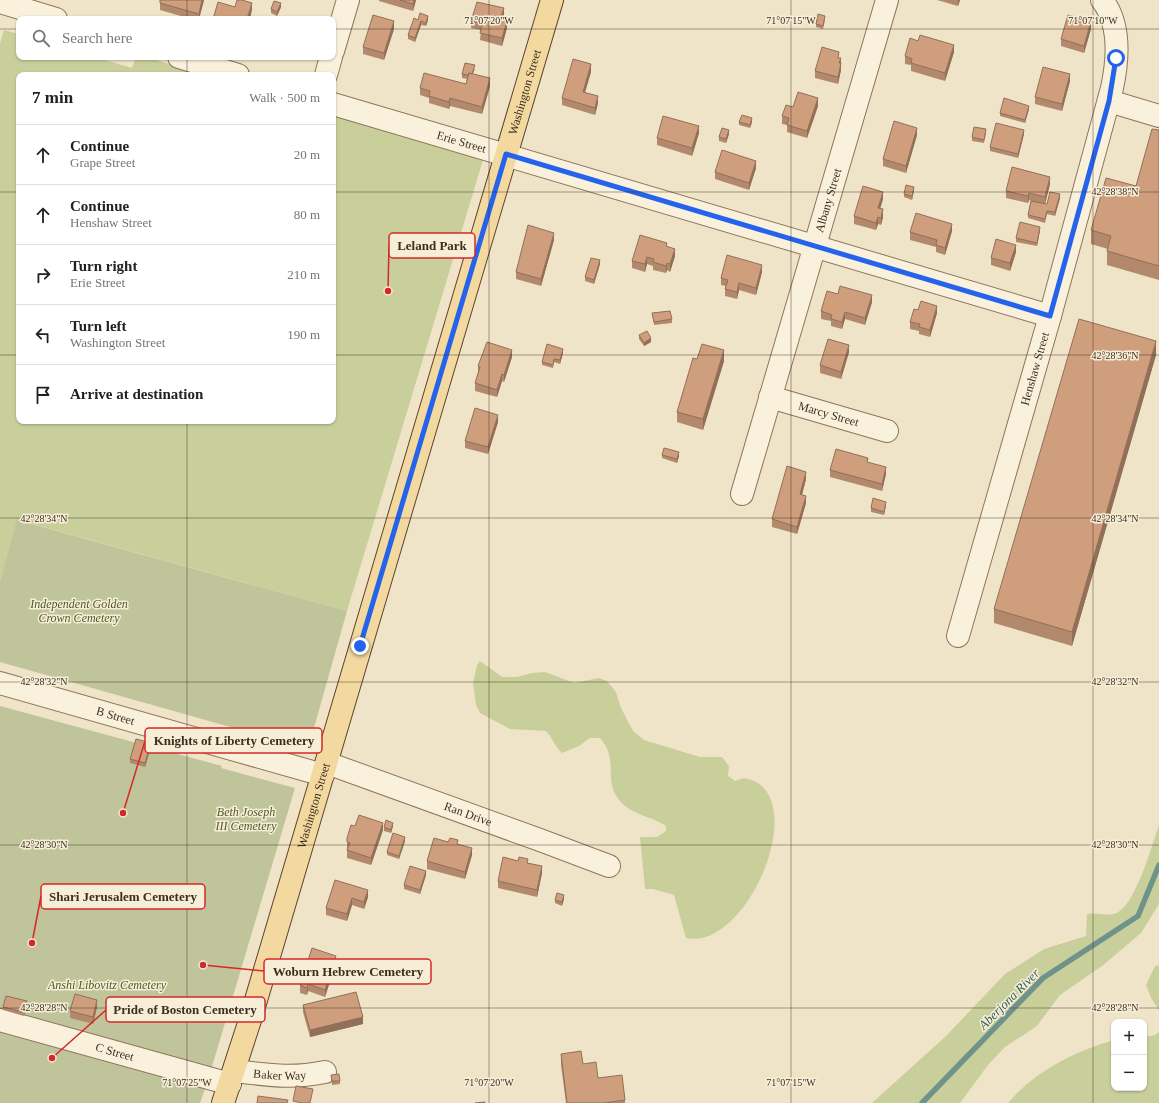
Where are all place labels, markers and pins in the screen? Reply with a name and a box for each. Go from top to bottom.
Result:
callout: Leland Park [389,233,475,258]
callout: Knights of Liberty Cemetery [145,728,322,753]
callout: Shari Jerusalem Cemetery [41,884,205,909]
callout: Woburn Hebrew Cemetery [264,959,431,984]
callout: Pride of Boston Cemetery [106,997,265,1022]

